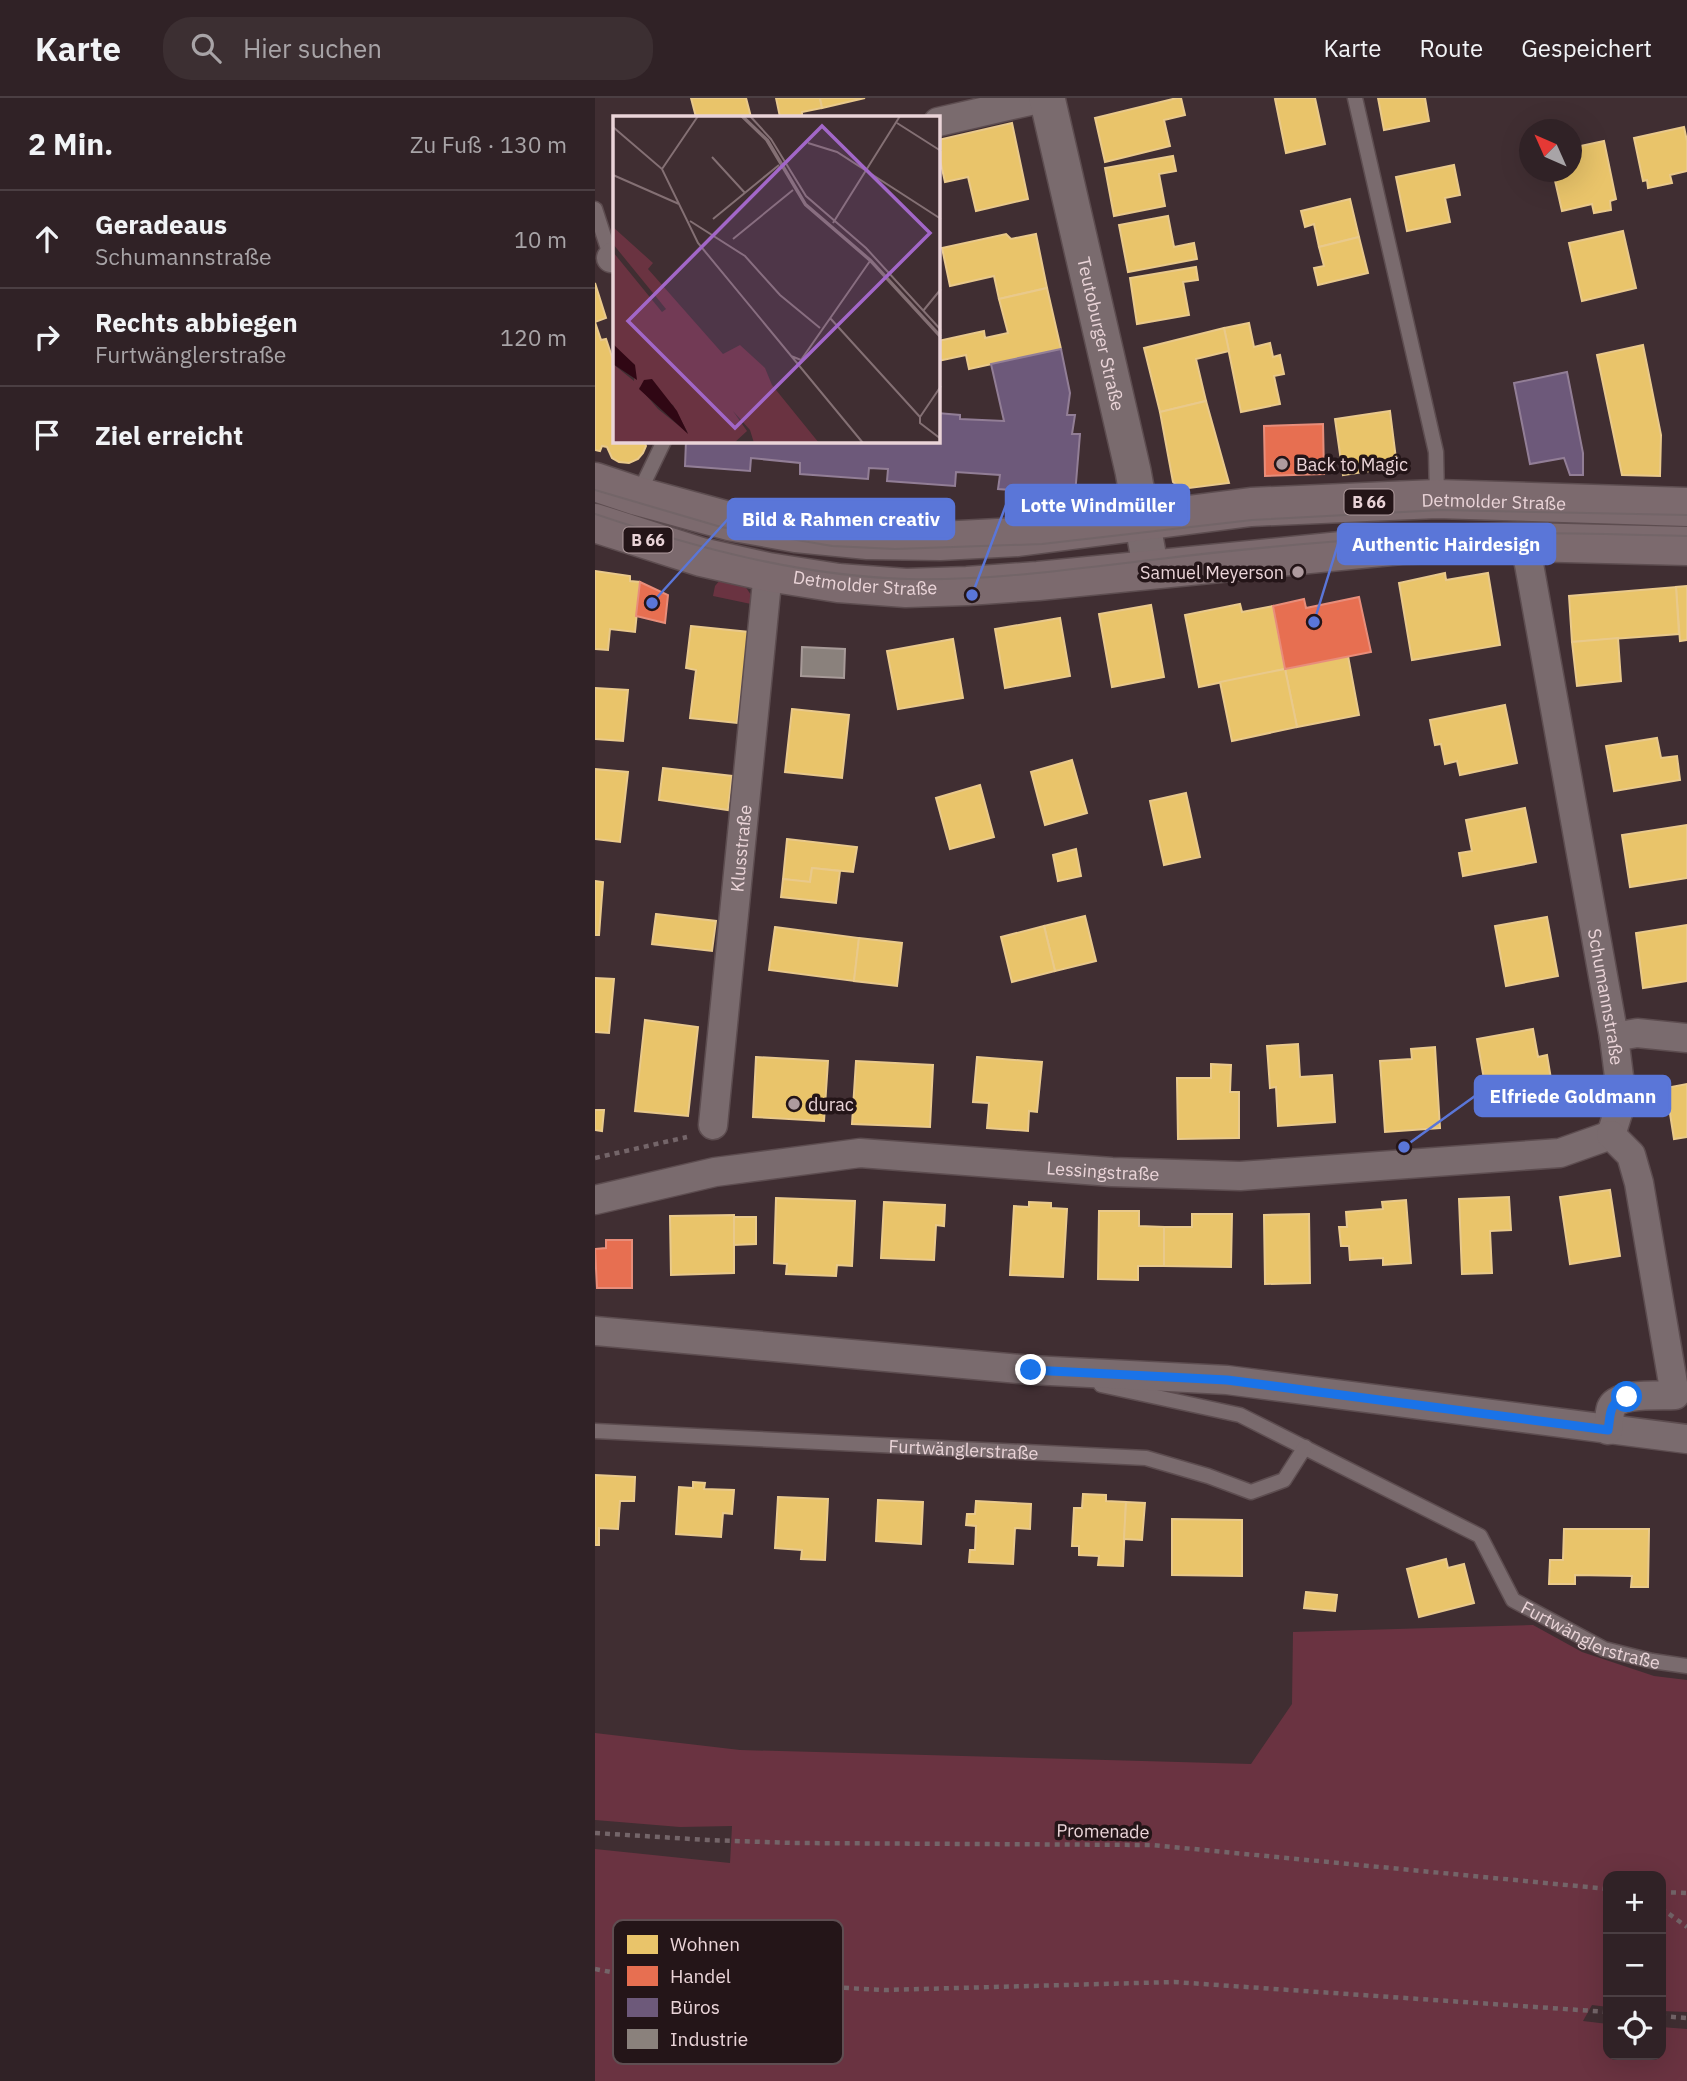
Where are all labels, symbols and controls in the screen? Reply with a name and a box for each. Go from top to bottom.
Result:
search box [163,17,653,80]
text: Karte [35,27,121,70]
icon: search [187,29,225,67]
text: Hier suchen [243,31,382,65]
text: Karte [1323,32,1382,64]
text: Route [1420,32,1483,64]
text: Gespeichert [1521,32,1652,64]
inset map [613,116,940,443]
north arrow [1519,119,1582,182]
text: 2 Min. [28,124,113,163]
text: Zu Fuß · 130 m [410,129,567,159]
text: Geradeaus [95,207,227,241]
icon: ahead [28,220,66,258]
text: 10 m [514,224,567,254]
text: Schumannstraße [95,241,272,271]
street label: Teutoburger Straße [1073,255,1130,413]
text: Rechts abbiegen [95,305,298,339]
icon: right [28,318,66,356]
text: 120 m [500,322,567,352]
text: Furtwänglerstraße [95,339,286,369]
icon: arrive [28,416,66,454]
text: Ziel erreicht [95,418,243,452]
place label: Back to Magic [1296,453,1408,476]
marker: Back to Magic [1274,456,1290,472]
callout: Lotte Windmüller [1006,485,1189,525]
street label: Detmolder Straße [1421,487,1566,515]
road number: B 66 [1345,490,1393,514]
text: Lotte Windmüller [1021,493,1176,517]
callout: Bild & Rahmen creativ [728,499,954,539]
text: Bild & Rahmen creativ [742,507,941,531]
callout: Authentic Hairdesign [1338,524,1555,564]
road number: B 66 [623,528,673,552]
text: Authentic Hairdesign [1352,532,1540,556]
place label: Samuel Meyerson [1140,561,1284,584]
marker: Samuel Meyerson [1290,564,1306,580]
street label: Detmolder Straße [792,565,938,600]
street label: Klusstraße [725,803,756,893]
street label: Schumannstraße [1583,927,1629,1067]
callout: Elfriede Goldmann [1475,1076,1670,1116]
text: Elfriede Goldmann [1490,1084,1656,1108]
place label: durac [808,1093,854,1116]
marker: durac [786,1096,802,1112]
street label: Lessingstraße [1046,1156,1160,1185]
route end [1015,1354,1046,1385]
route start [1611,1381,1642,1412]
street label: Furtwänglerstraße [888,1434,1039,1464]
street label: Furtwänglerstraße [1517,1595,1662,1674]
street label: Promenade [1056,1819,1150,1843]
map controls [1603,1871,1666,2060]
button: + [1603,1871,1666,1934]
legend [613,1920,843,2064]
text: Wohnen [670,1932,740,1956]
button: − [1603,1934,1666,1997]
text: Handel [670,1964,731,1988]
text: Büros [670,1995,720,2019]
button: locate [1603,1997,1666,2060]
text: Industrie [670,2027,748,2051]

